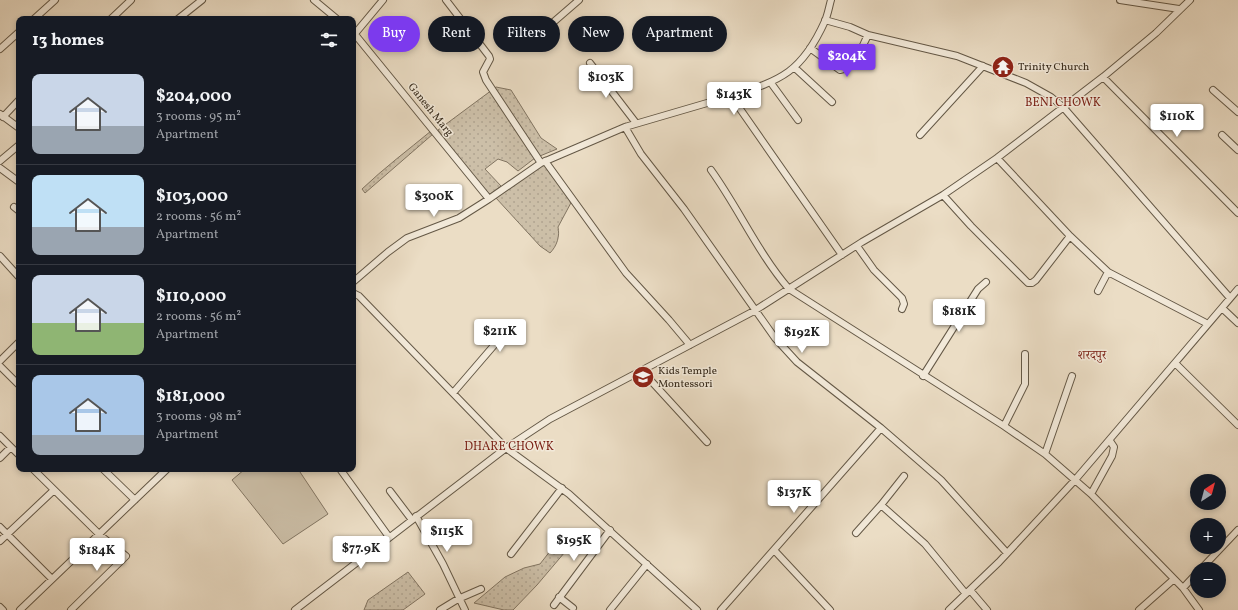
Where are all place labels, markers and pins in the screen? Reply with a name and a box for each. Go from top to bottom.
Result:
pin: $204K [819,44,875,78]
temple icon: Trinity Church [990,54,1016,80]
place label: Trinity Church [1018,60,1090,75]
pin: $103K [578,65,634,99]
pin: $143K [706,82,762,116]
pin: $110K [1149,104,1205,138]
pin: $300K [406,184,462,218]
pin: $181K [931,299,987,333]
pin: $211K [472,319,528,353]
pin: $192K [774,320,830,354]
school or university icon: Kids Temple Montessori [630,364,656,390]
place label: Kids Temple Montessori [658,364,717,392]
pin: $137K [766,480,822,514]
pin: $115K [419,519,475,553]
pin: $195K [546,528,602,562]
pin: $77.9K [328,536,394,570]
pin: $184K [69,538,125,572]

